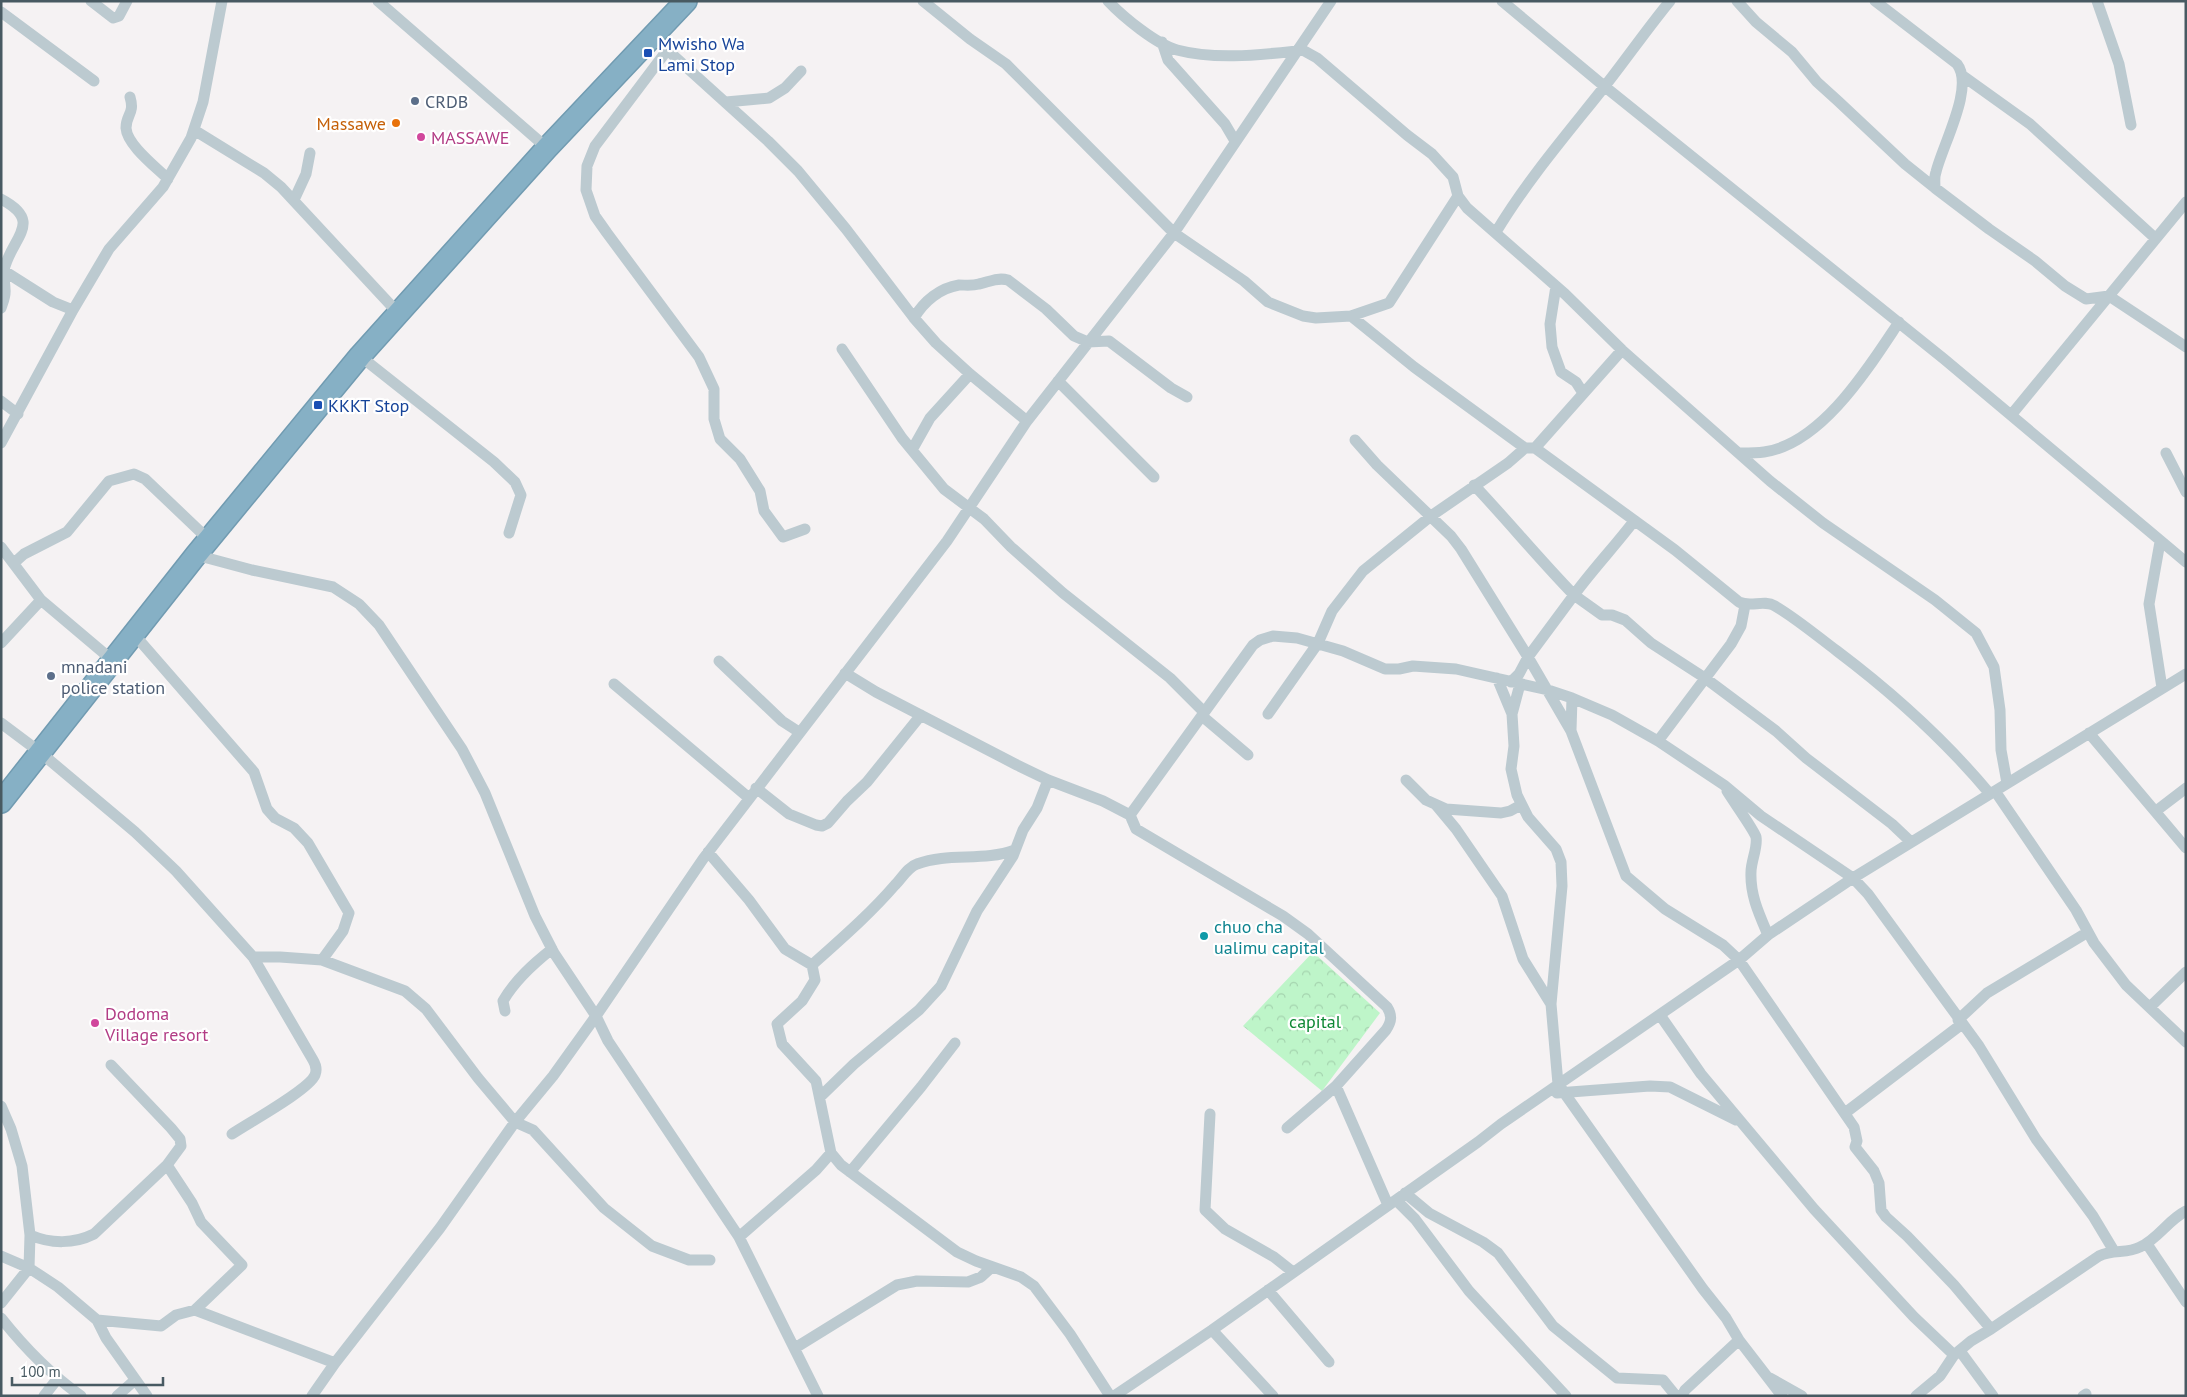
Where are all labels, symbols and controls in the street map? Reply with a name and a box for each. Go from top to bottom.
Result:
place label: Mwisho Wa Lami Stop [658,32,745,76]
marker: Mwisho Wa Lami Stop [642,47,654,59]
place label: CRDB [425,90,468,113]
marker: CRDB [409,95,421,107]
place label: Massawe [317,112,386,135]
marker: Massawe [390,117,402,129]
place label: MASSAWE [431,126,509,149]
marker: MASSAWE [415,131,427,143]
place label: KKKT Stop [328,394,409,417]
marker: KKKT Stop [312,399,324,411]
place label: mnadani police station [61,655,165,699]
marker: mnadani police station [45,670,57,682]
place label: chuo cha ualimu capital [1214,915,1324,959]
marker: chuo cha ualimu capital [1198,930,1210,942]
place label: Dodoma Village resort [104,1002,208,1046]
park label: capital [1289,1010,1342,1033]
marker: Dodoma Village resort [89,1017,101,1029]
scale bar [12,1354,164,1386]
text: 100 m [20,1362,61,1381]

